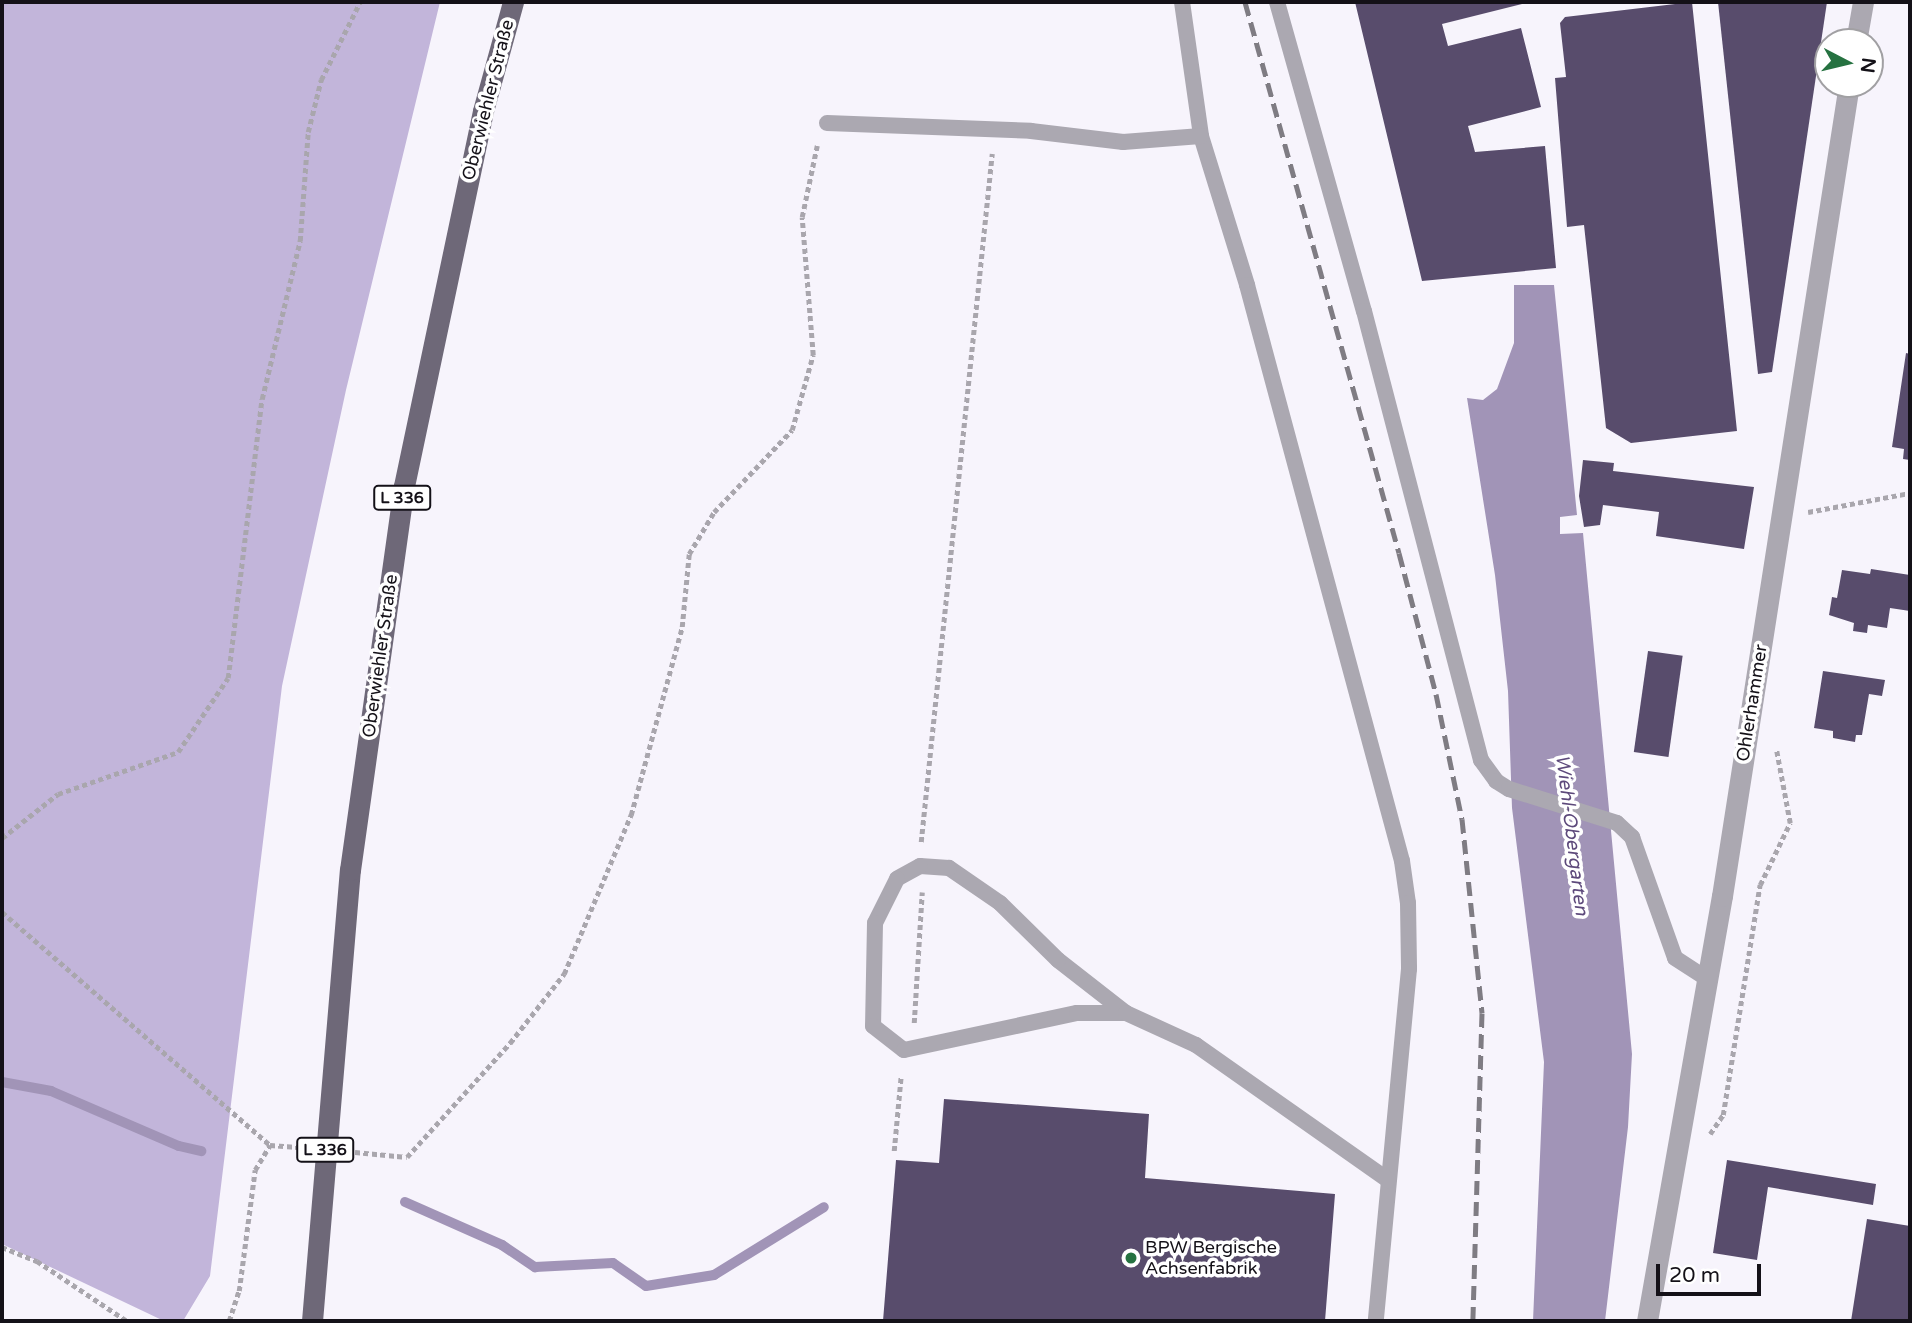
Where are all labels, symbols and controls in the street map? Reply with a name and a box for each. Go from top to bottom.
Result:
street label: Oberwiehler Straße [458,17,518,183]
north arrow [1814,28,1884,98]
text: N [1856,56,1880,74]
road number: L 336 [372,485,432,510]
street label: Oberwiehler Straße [358,573,402,739]
street label: Ohlerhammer [1732,643,1772,763]
water label: Wiehl-Obergarten [1550,753,1592,917]
road number: L 336 [295,1138,355,1162]
place label: BPW Bergische Achsenfabrik [1145,1237,1277,1280]
marker: BPW Bergische Achsenfabrik [1123,1250,1139,1266]
scale bar [1660,1250,1765,1294]
text: 20 m [1669,1263,1720,1288]

